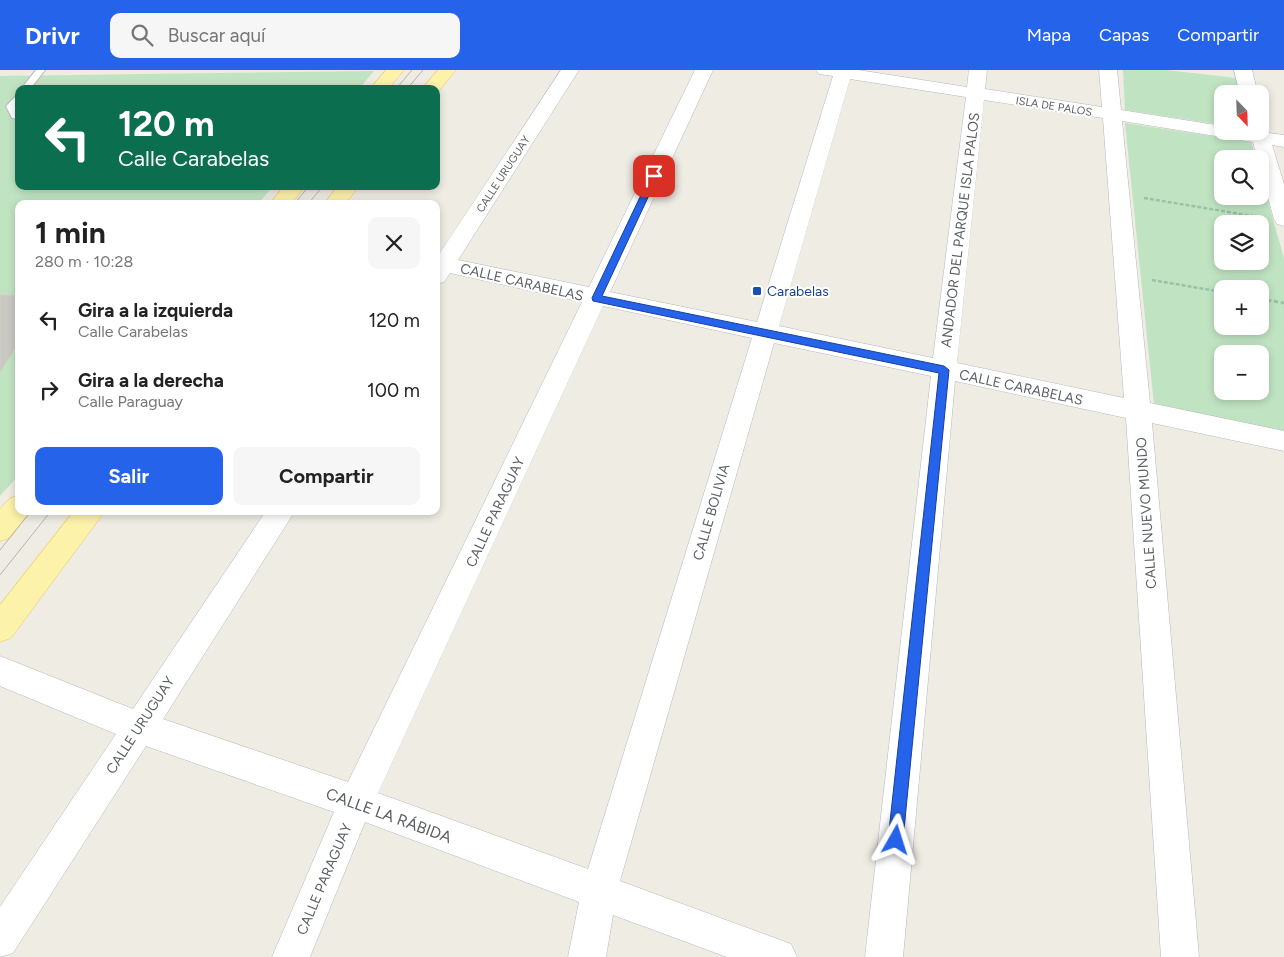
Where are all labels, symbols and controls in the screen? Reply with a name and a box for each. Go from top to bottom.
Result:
search box [110,13,460,58]
text: Drivr [25,21,80,50]
icon: search [128,21,156,49]
text: Buscar aquí [168,24,265,47]
text: Mapa [1027,24,1071,46]
text: Capas [1099,24,1149,46]
text: Compartir [1177,24,1259,46]
north arrow [1214,85,1269,140]
map controls [1214,85,1269,400]
street label: ISLA DE PALOS [1015,94,1093,119]
text: 120 m [118,103,215,145]
icon: left [35,105,100,170]
street label: ANDADOR DEL PARQUE ISLA PALOS [938,112,983,348]
street label: CALLE URUGUAY [474,133,533,215]
text: Calle Carabelas [118,145,269,172]
button: search [1214,150,1269,205]
pin [633,155,675,197]
icon: arrive [640,162,668,190]
text: 1 min [35,214,106,251]
button: layers [1214,215,1269,270]
button: close [368,217,420,269]
text: 280 m · 10:28 [35,252,133,271]
street label: CALLE CARABELAS [459,260,585,305]
button: + [1214,280,1269,335]
place label: Carabelas [767,283,829,300]
marker: Carabelas [751,285,763,297]
text: Gira a la izquierda [78,299,233,322]
icon: left [35,306,63,334]
text: 120 m [368,309,420,332]
text: Calle Carabelas [78,322,188,341]
button: − [1214,345,1269,400]
street label: CALLE CARABELAS [958,366,1084,409]
text: Gira a la derecha [78,369,224,392]
icon: right [35,376,63,404]
text: 100 m [367,379,420,402]
text: Calle Paraguay [78,392,183,411]
street label: CALLE NUEVO MUNDO [1133,436,1160,589]
button: Salir [35,447,223,505]
button: Compartir [233,447,420,505]
street label: CALLE PARAGUAY [462,454,529,570]
street label: CALLE BOLIVIA [690,462,733,562]
street label: CALLE URUGUAY [103,673,179,777]
street label: CALLE LA RÁBIDA [323,784,454,847]
position arrow [869,813,921,865]
street label: CALLE PARAGUAY [293,820,356,938]

